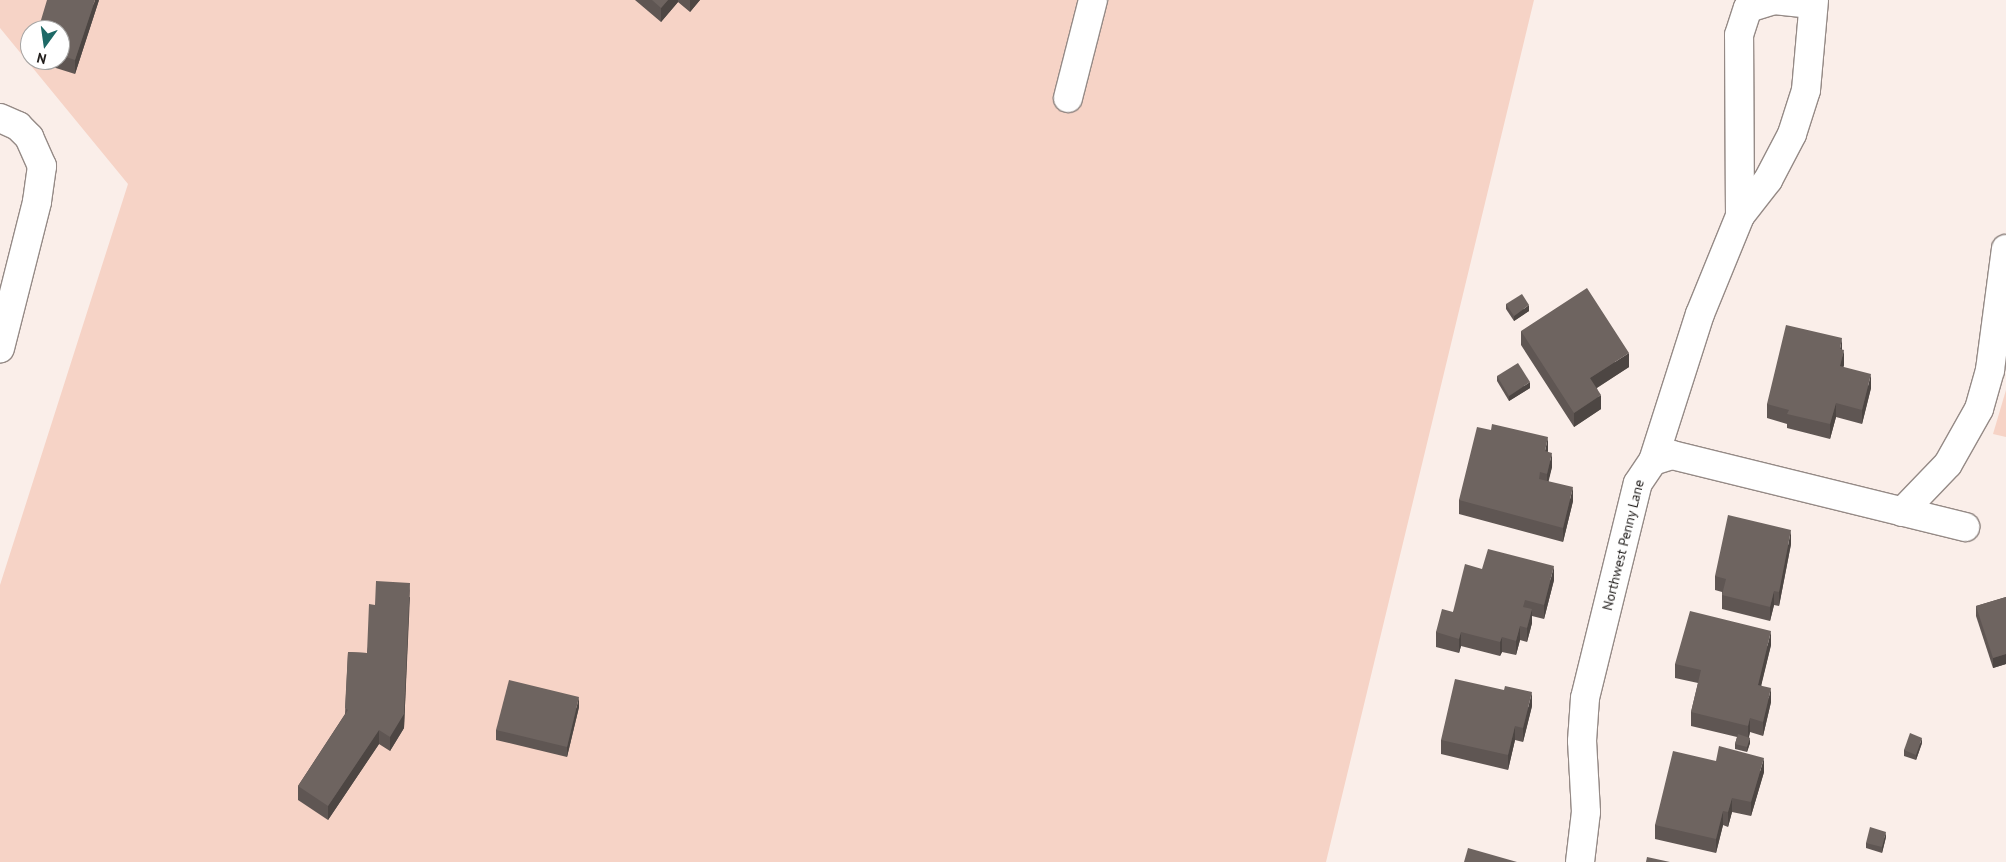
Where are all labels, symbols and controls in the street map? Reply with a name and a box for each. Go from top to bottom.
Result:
north arrow [20,20,70,70]
text: N [35,49,48,68]
street label: Northwest Penny Lane [1599,478,1647,612]

